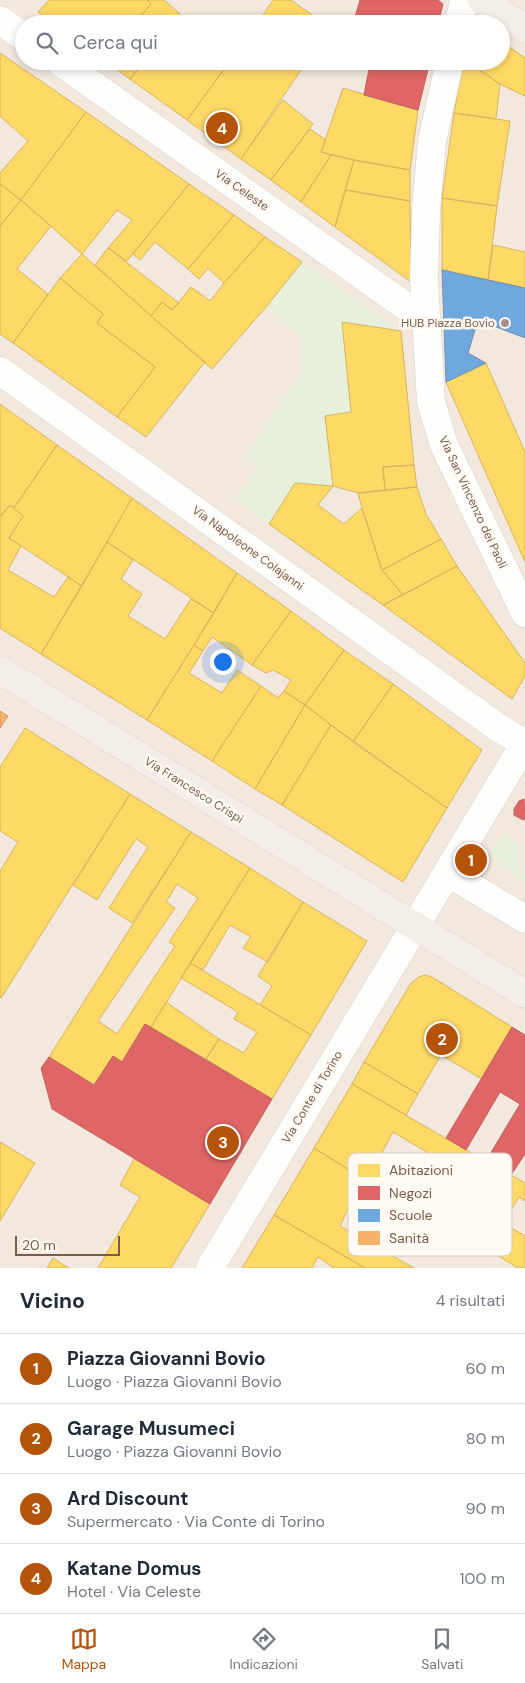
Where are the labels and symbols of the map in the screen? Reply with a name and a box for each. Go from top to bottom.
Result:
pin: 4 [206,109,238,147]
street label: Via Celeste [212,165,272,215]
place label: HUB Piazza Bovio [401,315,495,331]
marker: HUB Piazza Bovio [499,317,511,329]
street label: Via San Vincenzo dei Paoli [435,433,511,571]
street label: Via Napoleone Colajanni [189,502,307,594]
your location [210,649,236,675]
street label: Via Francesco Crispi [141,753,247,827]
pin: 1 [455,841,487,879]
pin: 2 [426,1020,458,1058]
street label: Via Conte di Torino [278,1048,346,1146]
pin: 3 [207,1123,239,1161]
legend [348,1153,512,1256]
text: Abitazioni [389,1161,453,1179]
text: Negozi [389,1184,432,1202]
text: Scuole [389,1206,433,1224]
text: Sanità [389,1229,429,1247]
scale bar [15,1233,120,1256]

